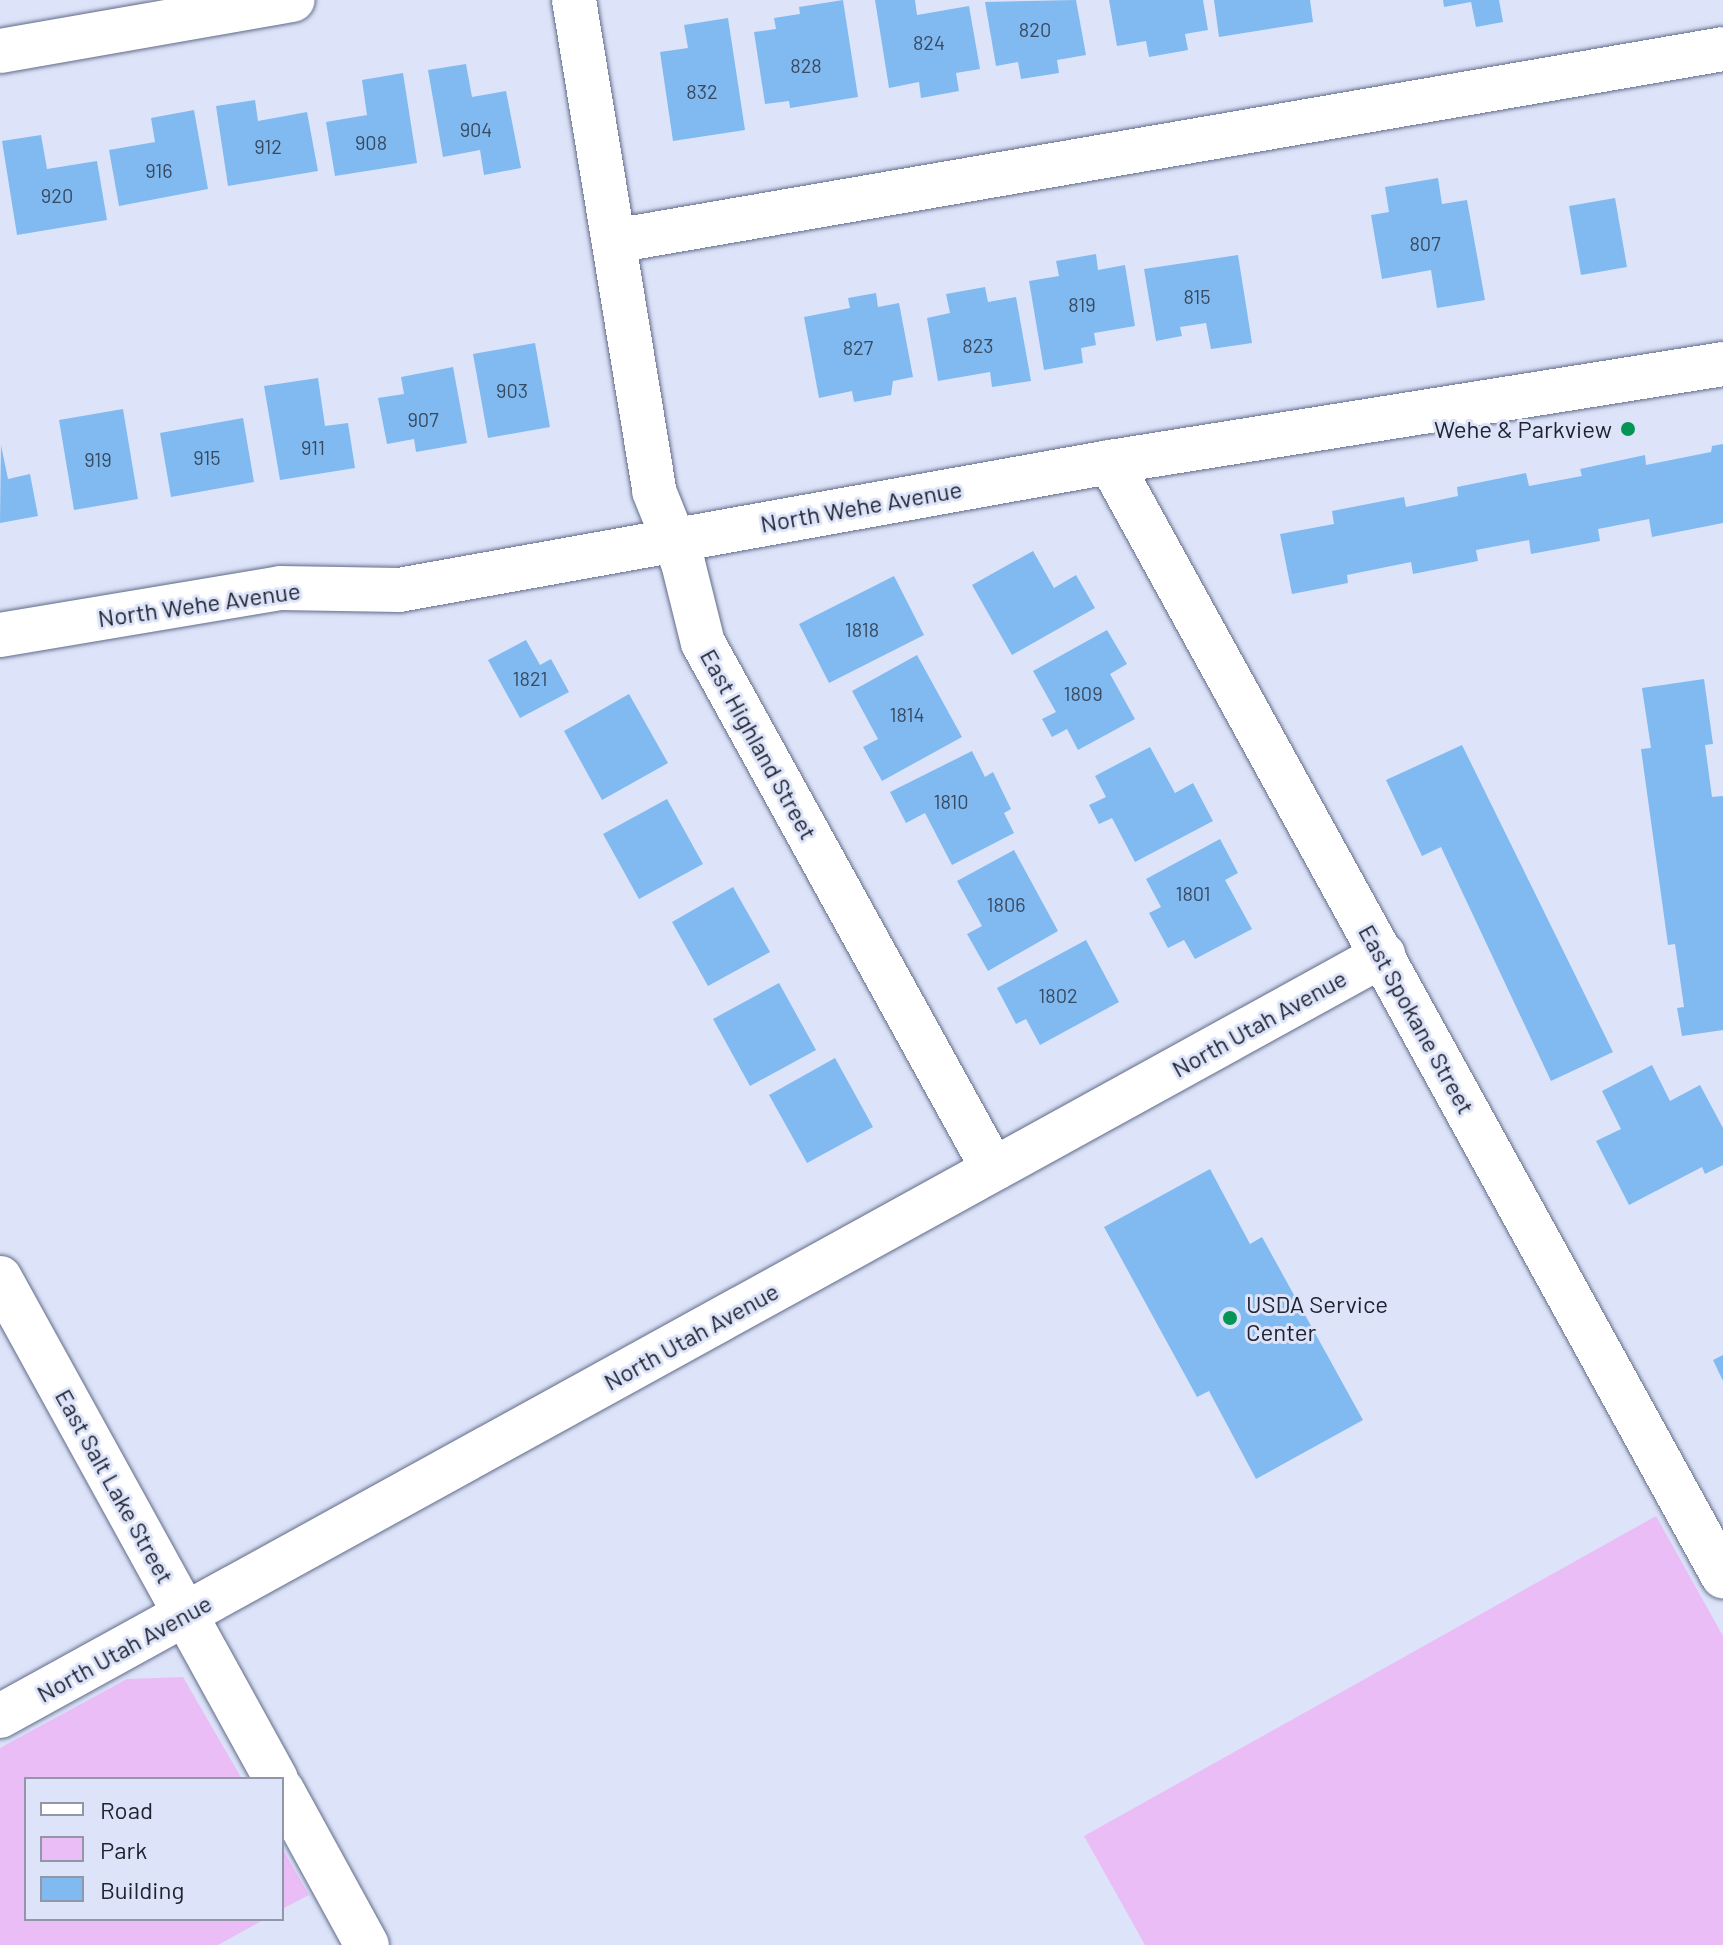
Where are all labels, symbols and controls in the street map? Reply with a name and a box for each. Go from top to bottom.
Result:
house number: 820 [1019,17,1051,41]
house number: 824 [913,30,945,54]
house number: 828 [790,53,822,77]
house number: 832 [686,79,718,103]
house number: 904 [460,117,492,141]
house number: 908 [355,130,387,154]
house number: 912 [254,134,282,158]
house number: 916 [145,158,173,182]
house number: 920 [41,183,73,207]
house number: 807 [1409,231,1441,255]
house number: 815 [1183,284,1211,308]
house number: 819 [1068,292,1096,316]
house number: 823 [962,333,994,357]
house number: 827 [843,335,873,359]
house number: 903 [496,378,528,402]
house number: 907 [407,407,439,431]
place label: Wehe & Parkview [1434,415,1612,443]
marker: Wehe & Parkview [1619,420,1637,438]
house number: 911 [301,435,325,459]
house number: 915 [193,445,221,469]
house number: 919 [84,447,112,471]
street label: North Wehe Avenue [758,474,964,538]
street label: North Wehe Avenue [96,576,302,632]
house number: 1818 [845,617,879,641]
street label: East Highland Street [695,644,823,844]
house number: 1821 [513,666,547,690]
house number: 1809 [1063,681,1103,705]
house number: 1814 [890,702,924,726]
house number: 1810 [933,789,969,813]
house number: 1801 [1175,881,1211,905]
house number: 1806 [986,892,1026,916]
street label: East Spokane Street [1353,919,1481,1119]
street label: North Utah Avenue [1167,963,1351,1083]
house number: 1802 [1038,983,1078,1007]
street label: North Utah Avenue [599,1276,783,1396]
place label: USDA Service Center [1246,1290,1388,1346]
marker: USDA Service Center [1221,1309,1239,1327]
street label: East Salt Lake Street [50,1384,180,1588]
street label: North Utah Avenue [32,1588,216,1708]
legend [24,1777,284,1921]
text: Road [100,1795,153,1824]
text: Park [100,1835,147,1864]
text: Building [100,1875,184,1904]

